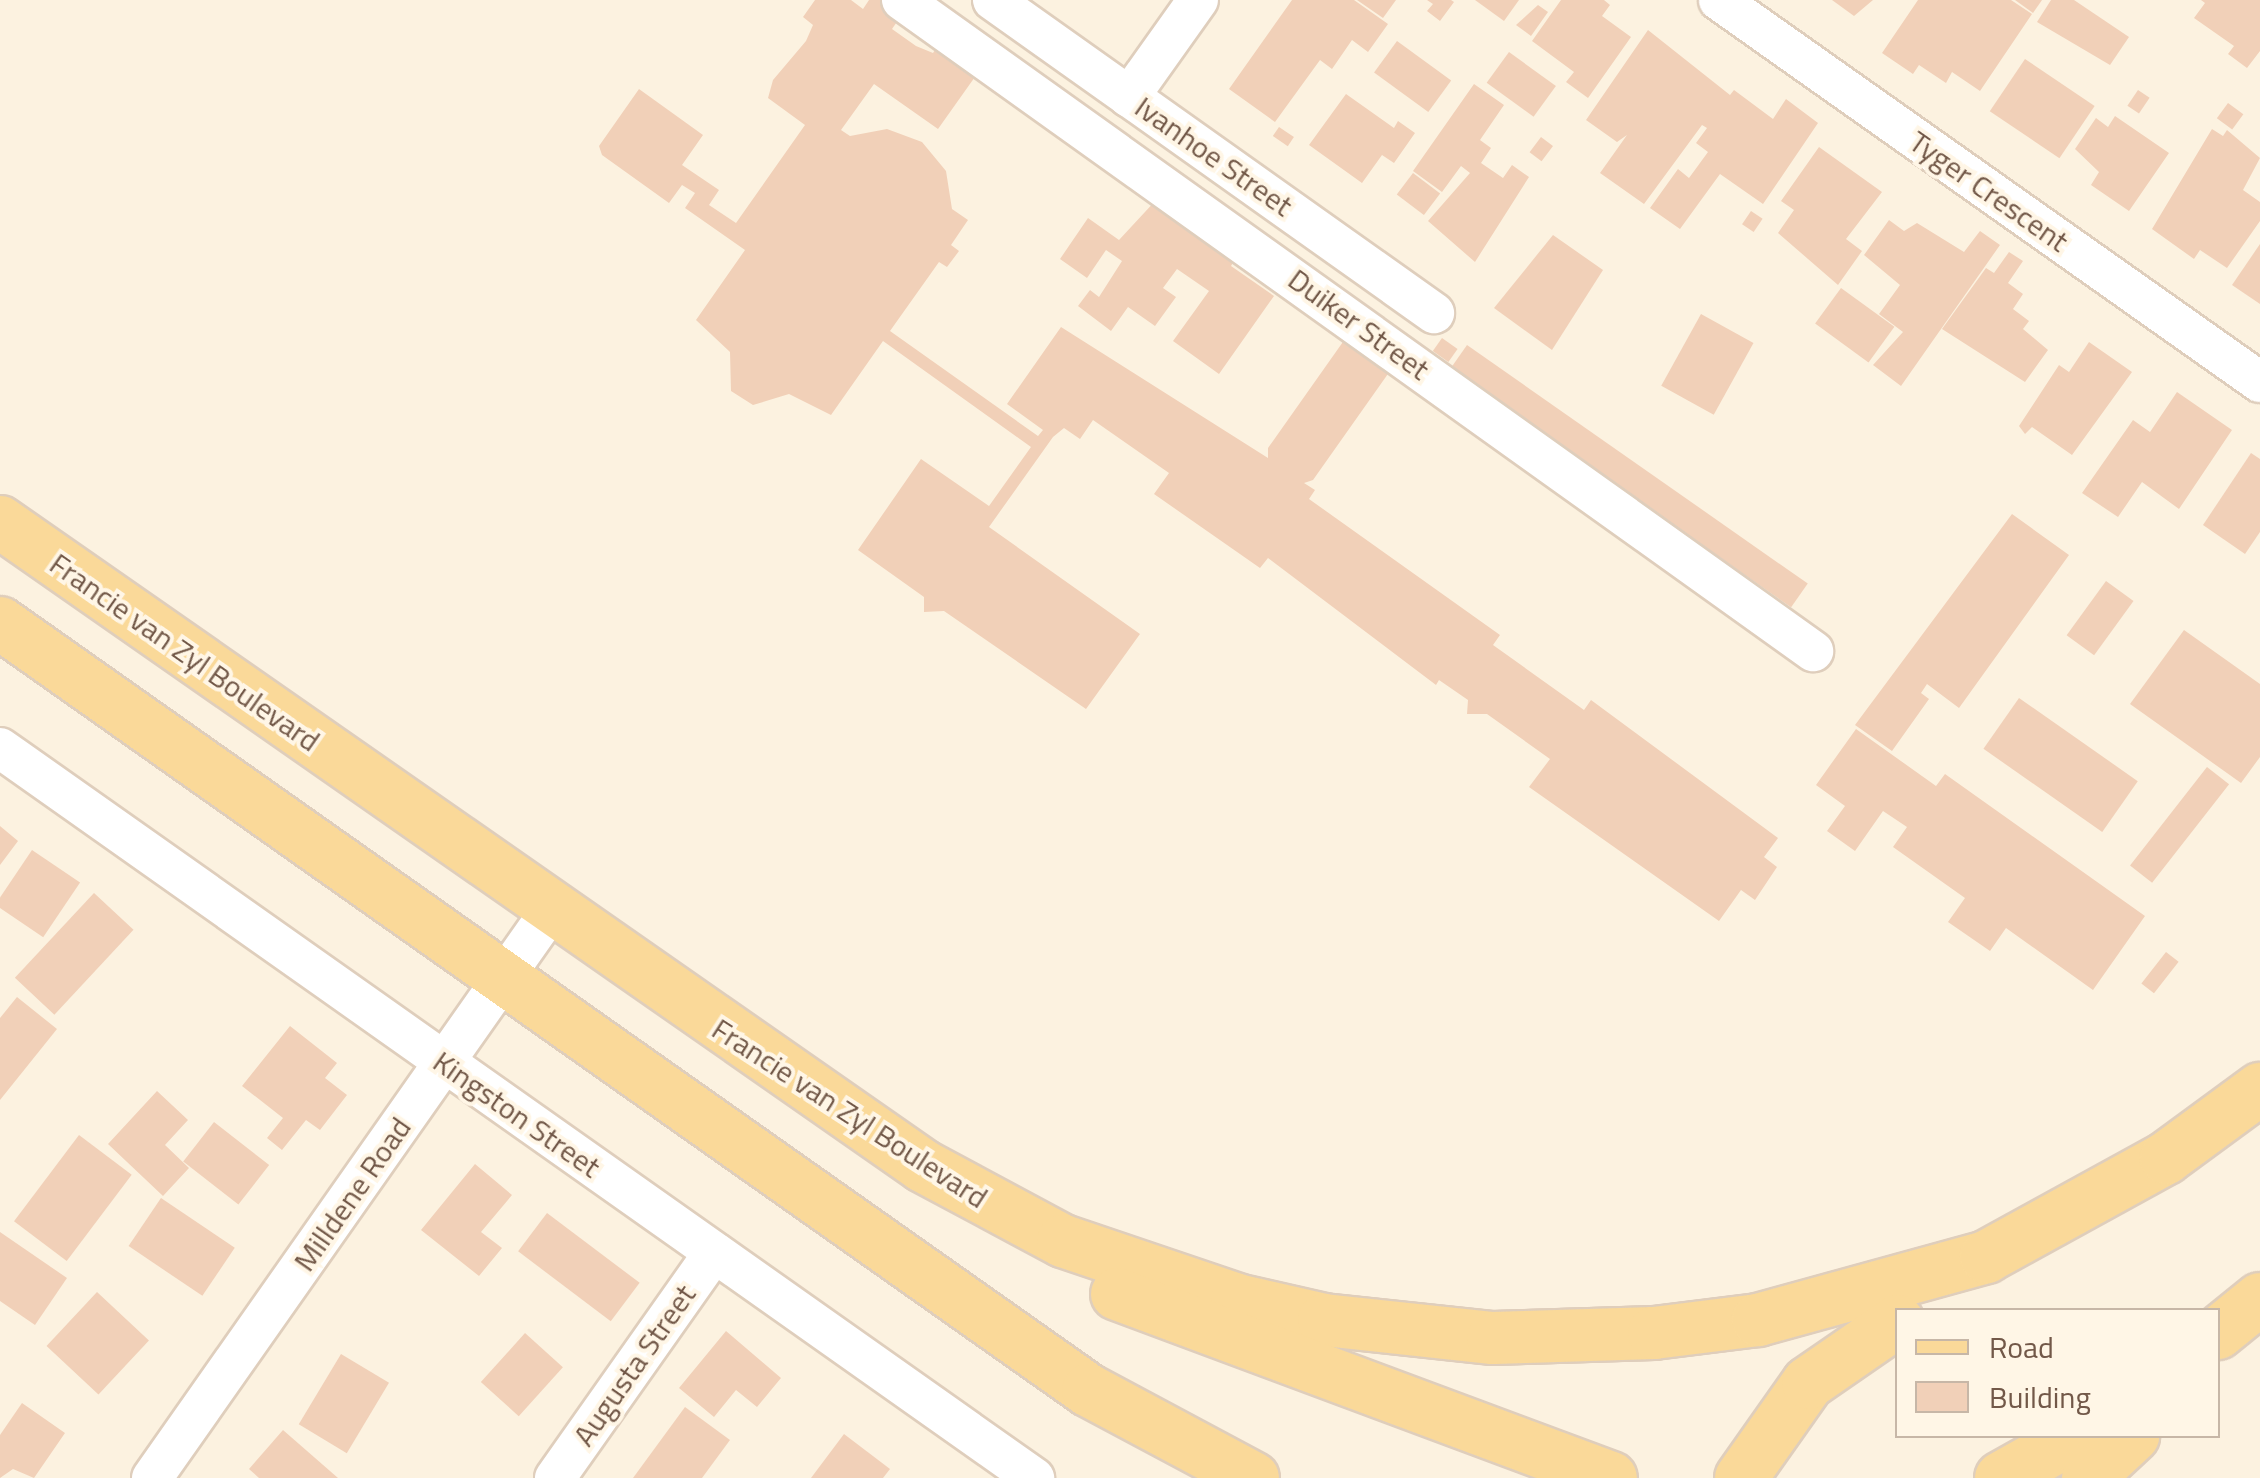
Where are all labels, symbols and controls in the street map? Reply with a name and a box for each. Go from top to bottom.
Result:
street label: Ivanhoe Street [1128,89,1300,223]
street label: Tyger Crescent [1903,123,2075,259]
street label: Duiker Street [1282,261,1436,387]
street label: Francie van Zyl Boulevard [43,545,327,759]
street label: Francie van Zyl Boulevard [706,1011,994,1215]
street label: Kingston Street [427,1043,607,1185]
street label: Milldene Road [286,1110,418,1278]
street label: Augusta Street [565,1277,703,1453]
legend [1895,1308,2220,1438]
text: Road [1989,1324,2054,1370]
text: Building [1989,1374,2091,1420]

